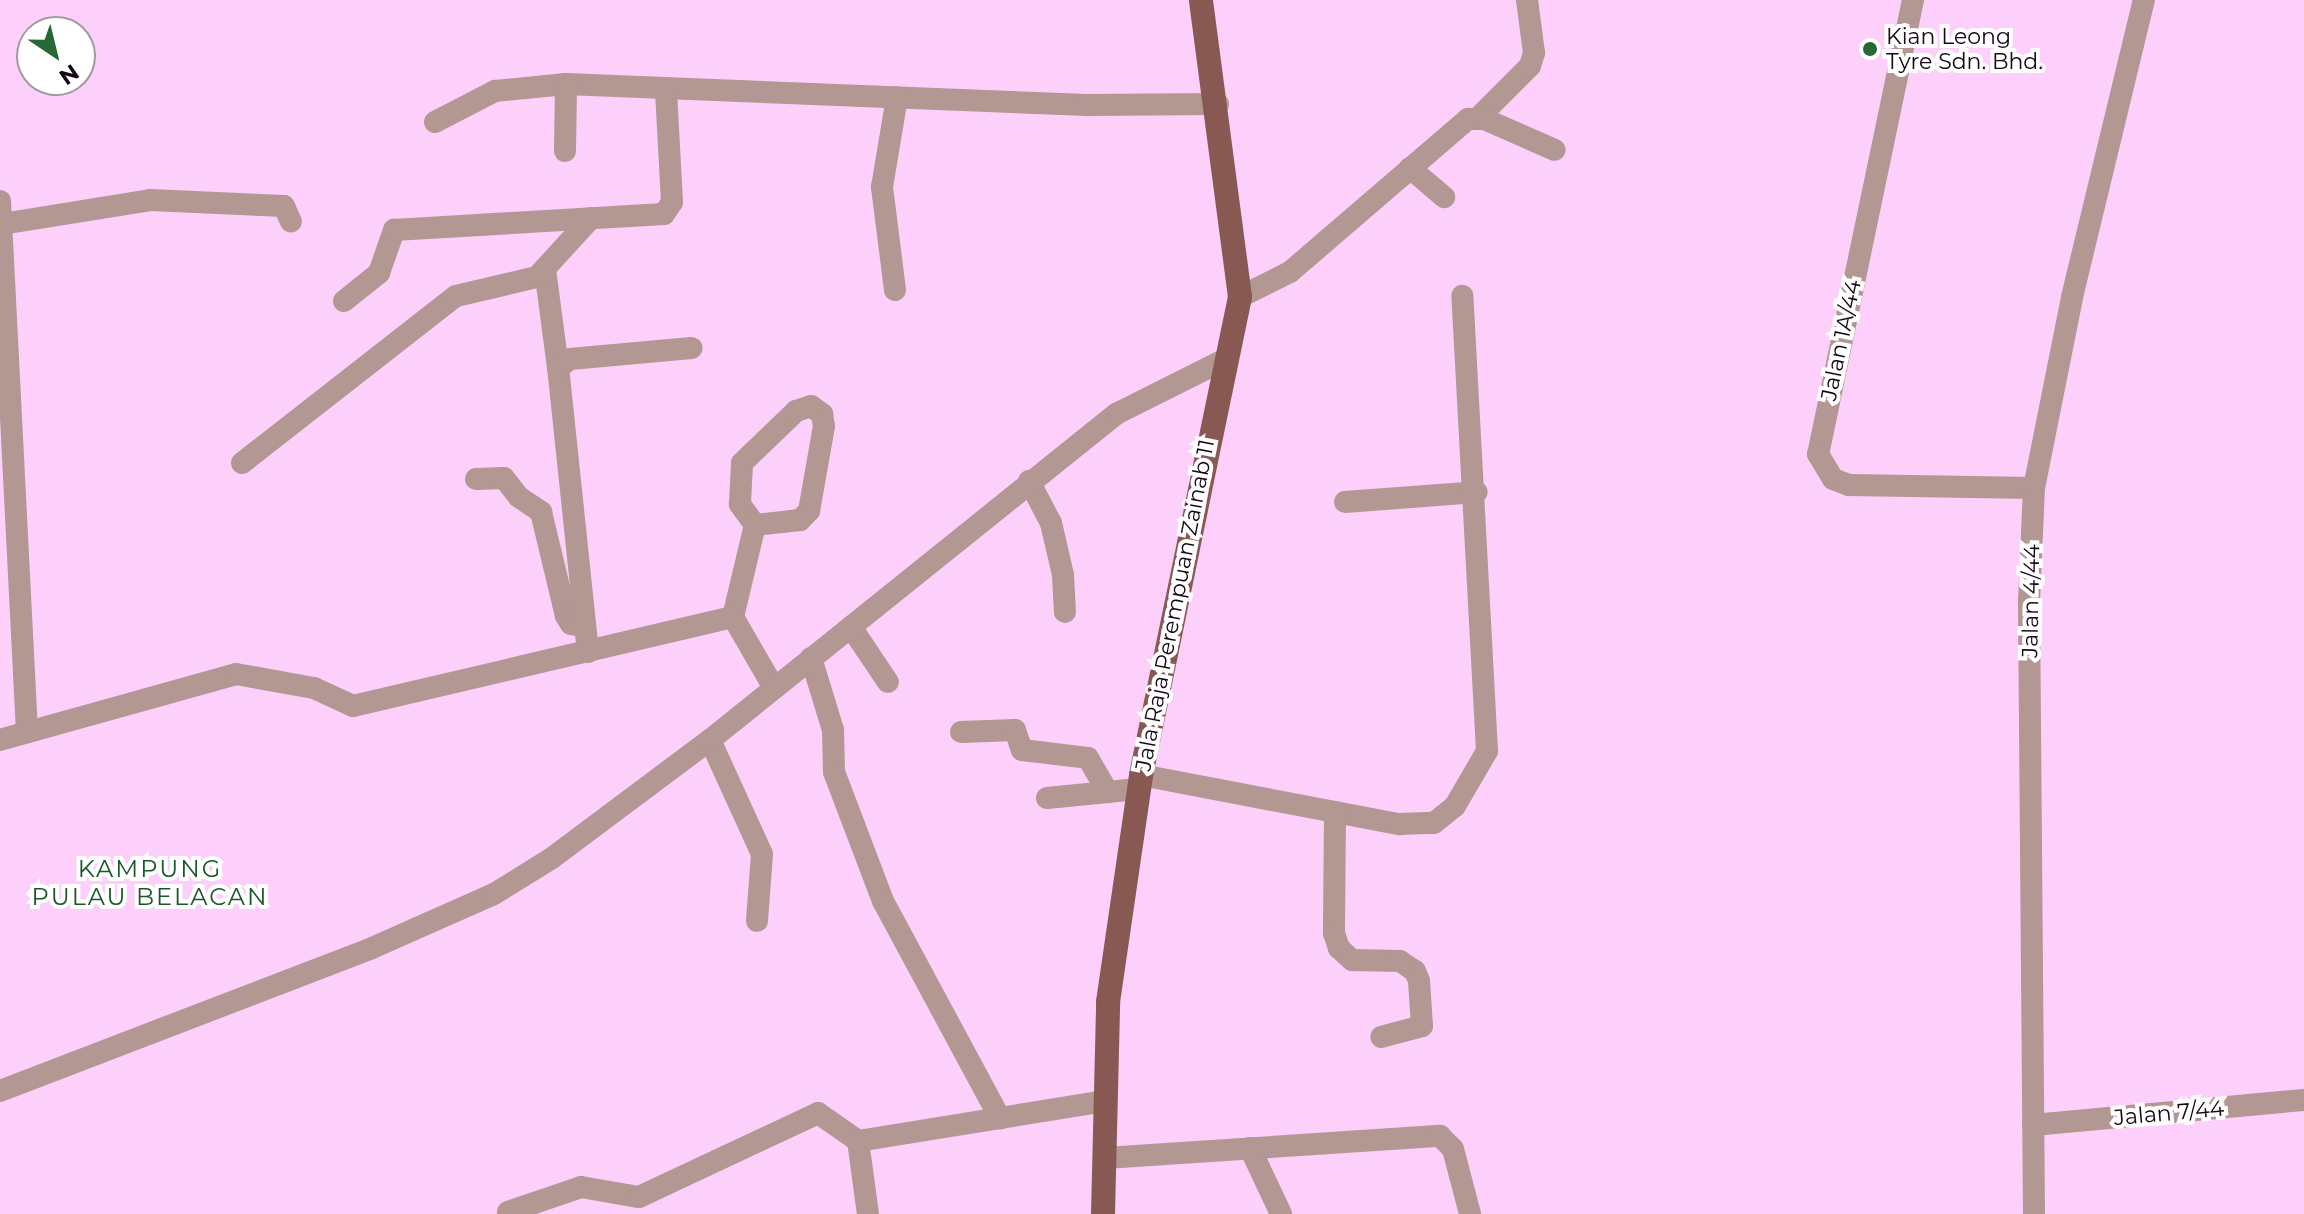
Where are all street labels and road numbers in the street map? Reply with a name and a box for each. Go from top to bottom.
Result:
street label: Jalan 1A/44 [1815,277,1867,403]
street label: Jala Raja Perempuan Zainab 11 [1130,437,1220,773]
street label: Jalan 4/44 [2017,544,2045,658]
street label: Jalan 7/44 [2113,1095,2225,1131]

